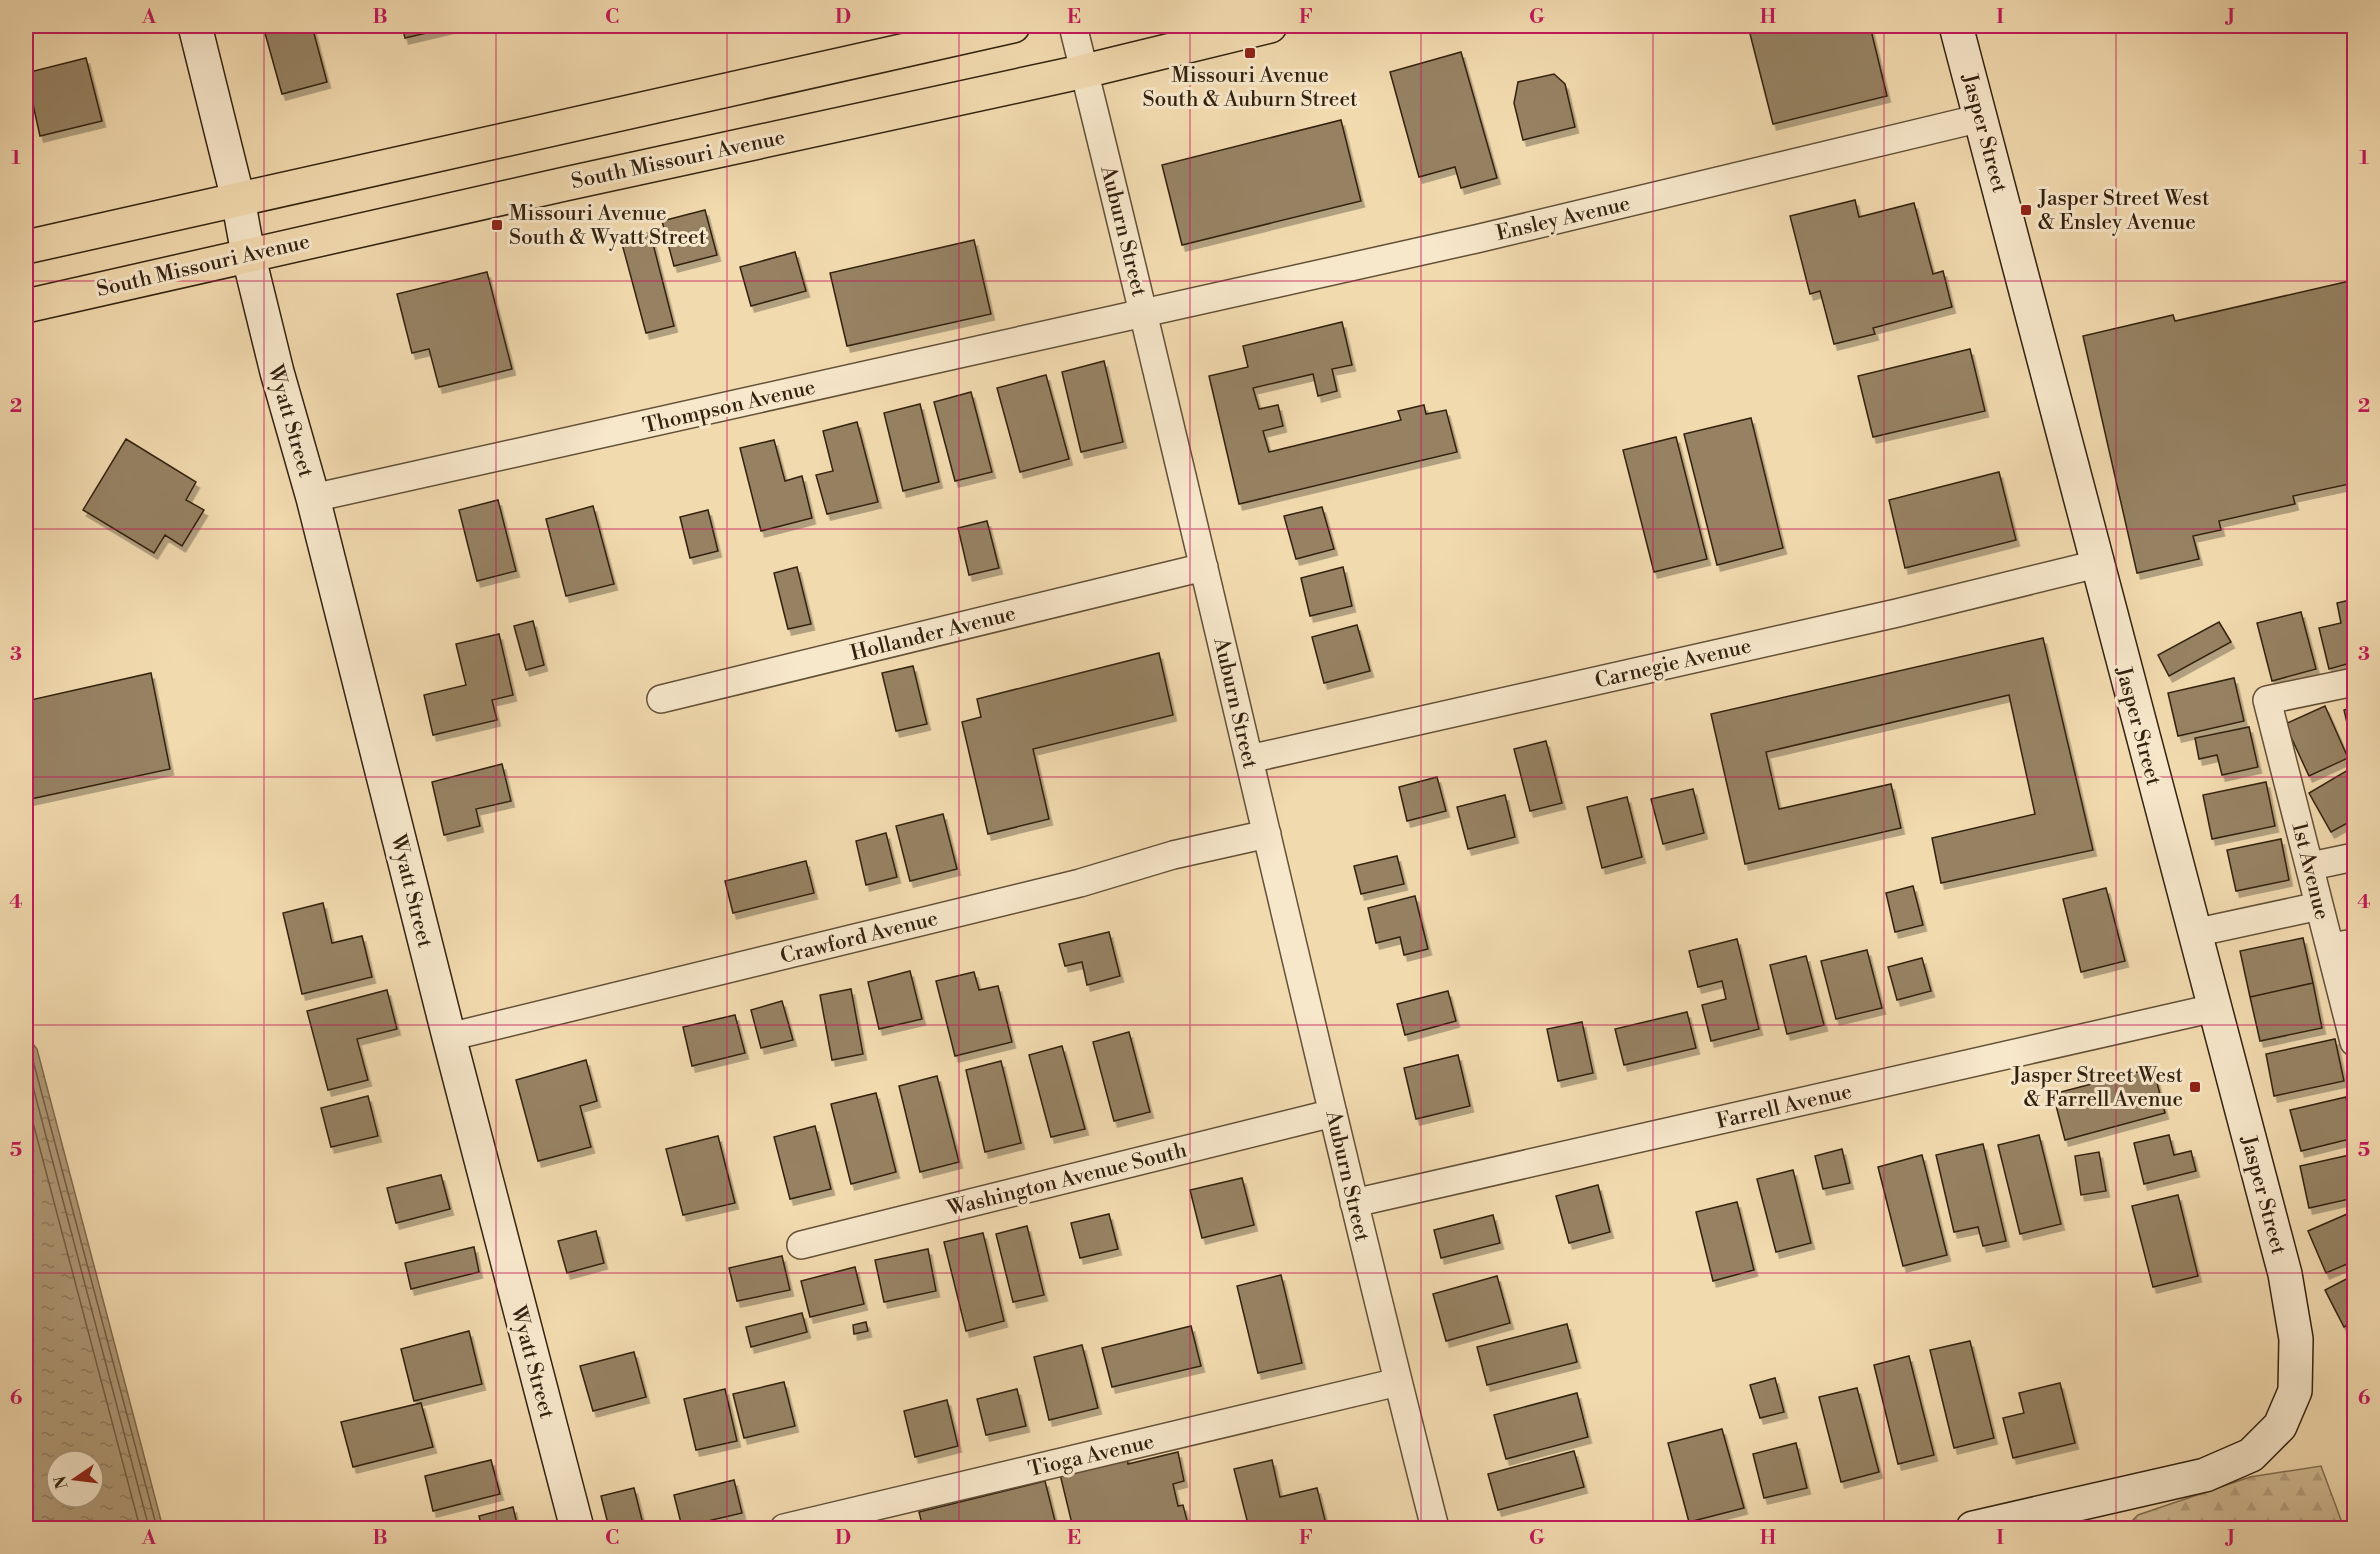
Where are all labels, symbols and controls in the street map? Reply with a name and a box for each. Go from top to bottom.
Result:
text: A [141,5,157,30]
text: B [372,5,388,30]
text: C [605,5,619,30]
text: D [835,5,851,30]
text: E [1067,5,1081,30]
text: F [1299,5,1313,30]
text: G [1529,5,1545,30]
text: H [1760,5,1777,30]
text: I [1996,5,2004,30]
text: J [2224,5,2235,30]
marker: Missouri Avenue South & Auburn Street [1243,46,1257,60]
place label: Missouri Avenue South & Auburn Street [1143,63,1358,113]
street label: Jasper Street [1955,70,2013,196]
street label: South Missouri Avenue [569,125,788,195]
text: 1 [11,146,21,171]
text: 1 [2359,146,2369,171]
street label: Auburn Street [1094,162,1152,300]
place label: Jasper Street West & Ensley Avenue [2037,186,2210,236]
street label: Ensley Avenue [1494,191,1633,247]
place label: Missouri Avenue South & Wyatt Street [509,201,707,251]
marker: Jasper Street West & Ensley Avenue [2019,203,2033,217]
marker: Missouri Avenue South & Wyatt Street [490,218,504,232]
street label: South Missouri Avenue [94,229,312,303]
street label: Wyatt Street [261,361,319,481]
street label: Thompson Avenue [640,374,818,439]
text: 2 [10,394,22,419]
text: 2 [2358,394,2370,419]
street label: Hollander Avenue [848,601,1019,667]
street label: Carnegie Avenue [1593,633,1754,695]
street label: Auburn Street [1207,634,1263,772]
text: 3 [10,642,22,667]
text: 3 [2358,642,2370,667]
street label: Jasper Street [2109,663,2167,789]
street label: 1st Avenue [2285,820,2335,923]
street label: Wyatt Street [384,831,438,951]
text: 4 [9,890,23,915]
text: 4 [2357,890,2371,915]
street label: Crawford Avenue [778,906,941,970]
place label: Jasper Street West & Farrell Avenue [2011,1063,2184,1113]
street label: Farrell Avenue [1714,1079,1854,1135]
marker: Jasper Street West & Farrell Avenue [2188,1080,2202,1094]
street label: Auburn Street [1319,1107,1375,1245]
street label: Jasper Street [2234,1132,2292,1258]
text: 5 [10,1138,22,1163]
street label: Washington Avenue South [944,1138,1190,1223]
text: 5 [2358,1138,2370,1163]
street label: Wyatt Street [504,1302,560,1422]
text: 6 [10,1386,23,1411]
text: 6 [2358,1386,2371,1411]
street label: Tioga Avenue [1026,1429,1157,1483]
north arrow [45,1449,105,1509]
text: N [50,1473,73,1491]
text: A [141,1526,157,1551]
text: B [372,1526,388,1551]
text: C [605,1526,619,1551]
text: D [835,1526,851,1551]
text: E [1067,1526,1081,1551]
text: F [1299,1526,1313,1551]
text: G [1529,1526,1545,1551]
text: H [1760,1526,1777,1551]
text: I [1996,1526,2004,1551]
text: J [2224,1526,2235,1551]

